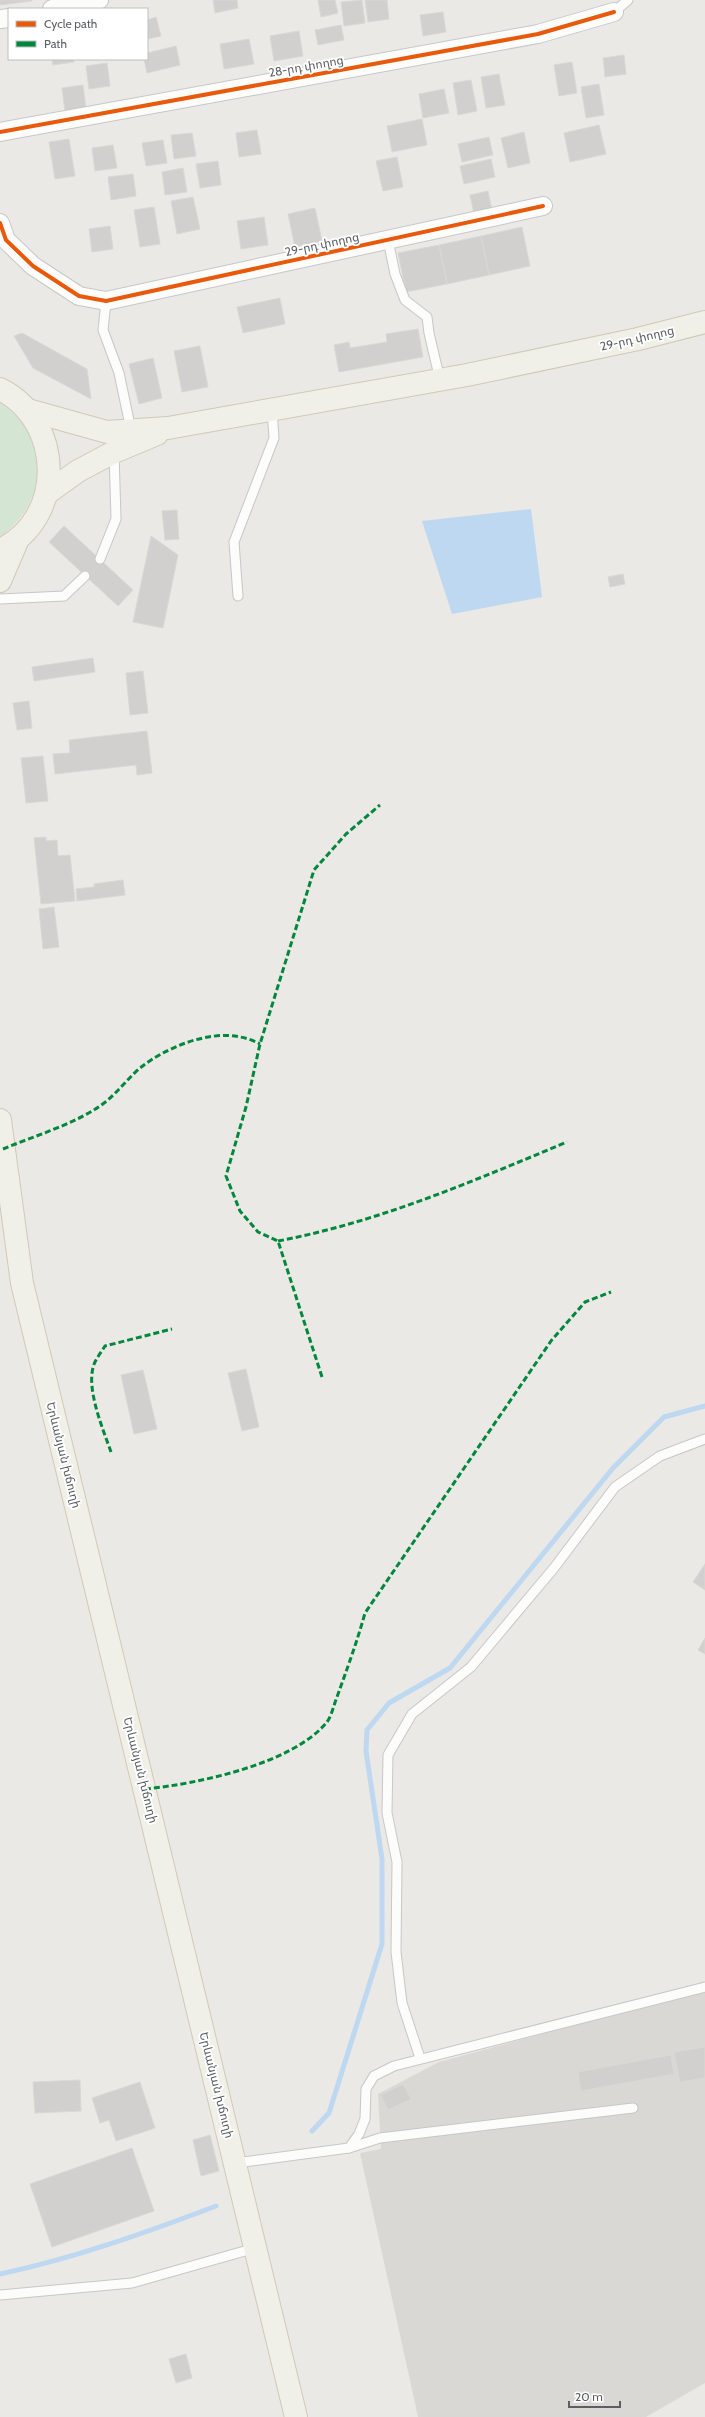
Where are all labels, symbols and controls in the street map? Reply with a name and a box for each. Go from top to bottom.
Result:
legend [8,8,148,60]
text: Cycle path [44,16,97,31]
text: Path [44,36,67,51]
street label: 28-րդ փողոց [267,52,345,80]
street label: 29-րդ փողոց [284,229,360,259]
street label: 29-րդ փողոց [599,322,675,354]
street label: Երևանյան խճուղի [44,1400,84,1510]
street label: Երևանյան խճուղի [121,1715,161,1825]
street label: Երևանյան խճուղի [197,2030,237,2140]
scale bar [569,2383,620,2409]
text: 20 m [575,2389,603,2404]

